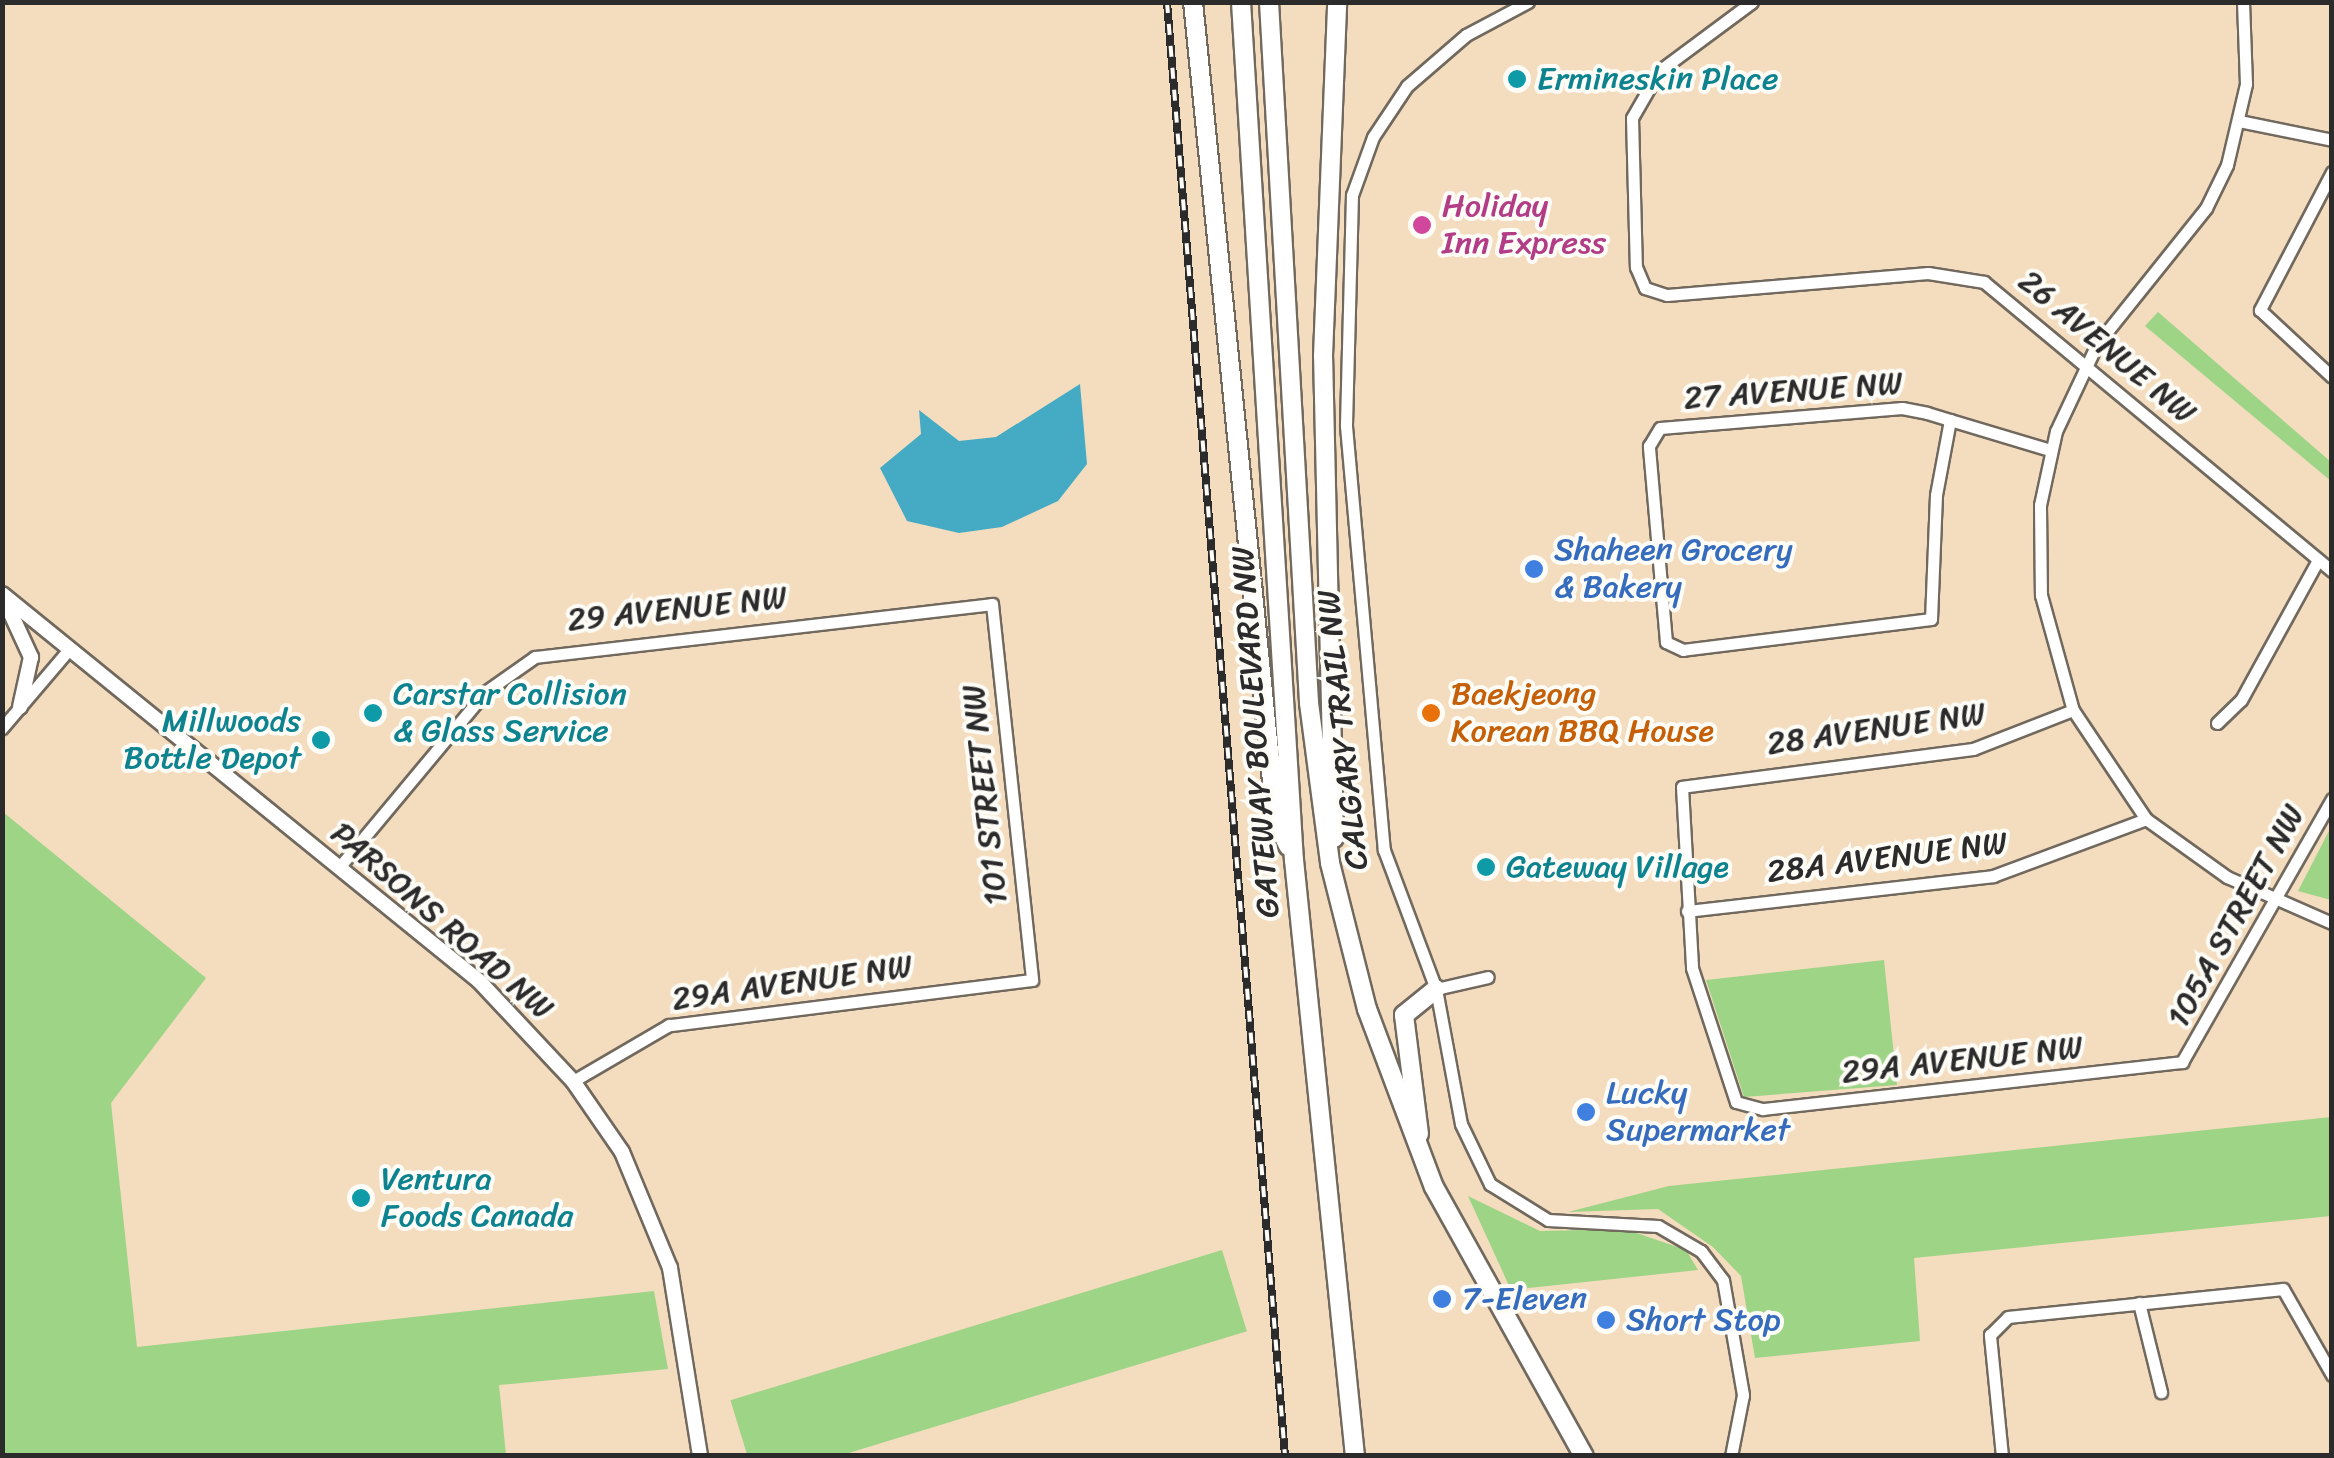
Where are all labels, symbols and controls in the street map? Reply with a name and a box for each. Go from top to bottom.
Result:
place label: Ermineskin Place [1537,60,1778,98]
marker: Ermineskin Place [1506,68,1528,90]
place label: Holiday Inn Express [1442,188,1608,263]
marker: Holiday Inn Express [1411,214,1433,236]
street label: 26 AVENUE NW [2011,262,2203,432]
street label: 27 AVENUE NW [1682,364,1904,418]
place label: Shaheen Grocery & Bakery [1554,532,1793,607]
street label: GATEWAY BOULEVARD NW [1224,543,1288,921]
marker: Shaheen Grocery & Bakery [1523,558,1545,580]
street label: 29 AVENUE NW [565,578,789,640]
street label: CALGARY TRAIL NW [1309,589,1377,871]
place label: Carstar Collision & Glass Service [393,676,626,751]
place label: Baekjeong Korean BBQ House [1451,676,1714,751]
street label: 101 STREET NW [954,683,1016,907]
street label: 28 AVENUE NW [1764,695,1988,763]
marker: Carstar Collision & Glass Service [362,702,384,724]
marker: Baekjeong Korean BBQ House [1420,702,1442,724]
place label: Millwoods Bottle Depot [122,703,301,778]
marker: Millwoods Bottle Depot [310,729,332,751]
street label: 105A STREET NW [2159,798,2313,1034]
street label: PARSONS ROAD NW [323,814,561,1028]
street label: 28A AVENUE NW [1765,824,2009,892]
place label: Gateway Village [1506,848,1729,886]
marker: Gateway Village [1475,856,1497,878]
street label: 29A AVENUE NW [670,947,914,1019]
street label: 29A AVENUE NW [1840,1028,2084,1092]
place label: Lucky Supermarket [1606,1075,1790,1150]
marker: Lucky Supermarket [1575,1101,1597,1123]
place label: Ventura Foods Canada [381,1161,573,1236]
marker: Ventura Foods Canada [350,1187,372,1209]
place label: 7-Eleven [1462,1280,1587,1318]
marker: 7-Eleven [1431,1288,1453,1310]
place label: Short Stop [1626,1301,1781,1339]
marker: Short Stop [1595,1309,1617,1331]

